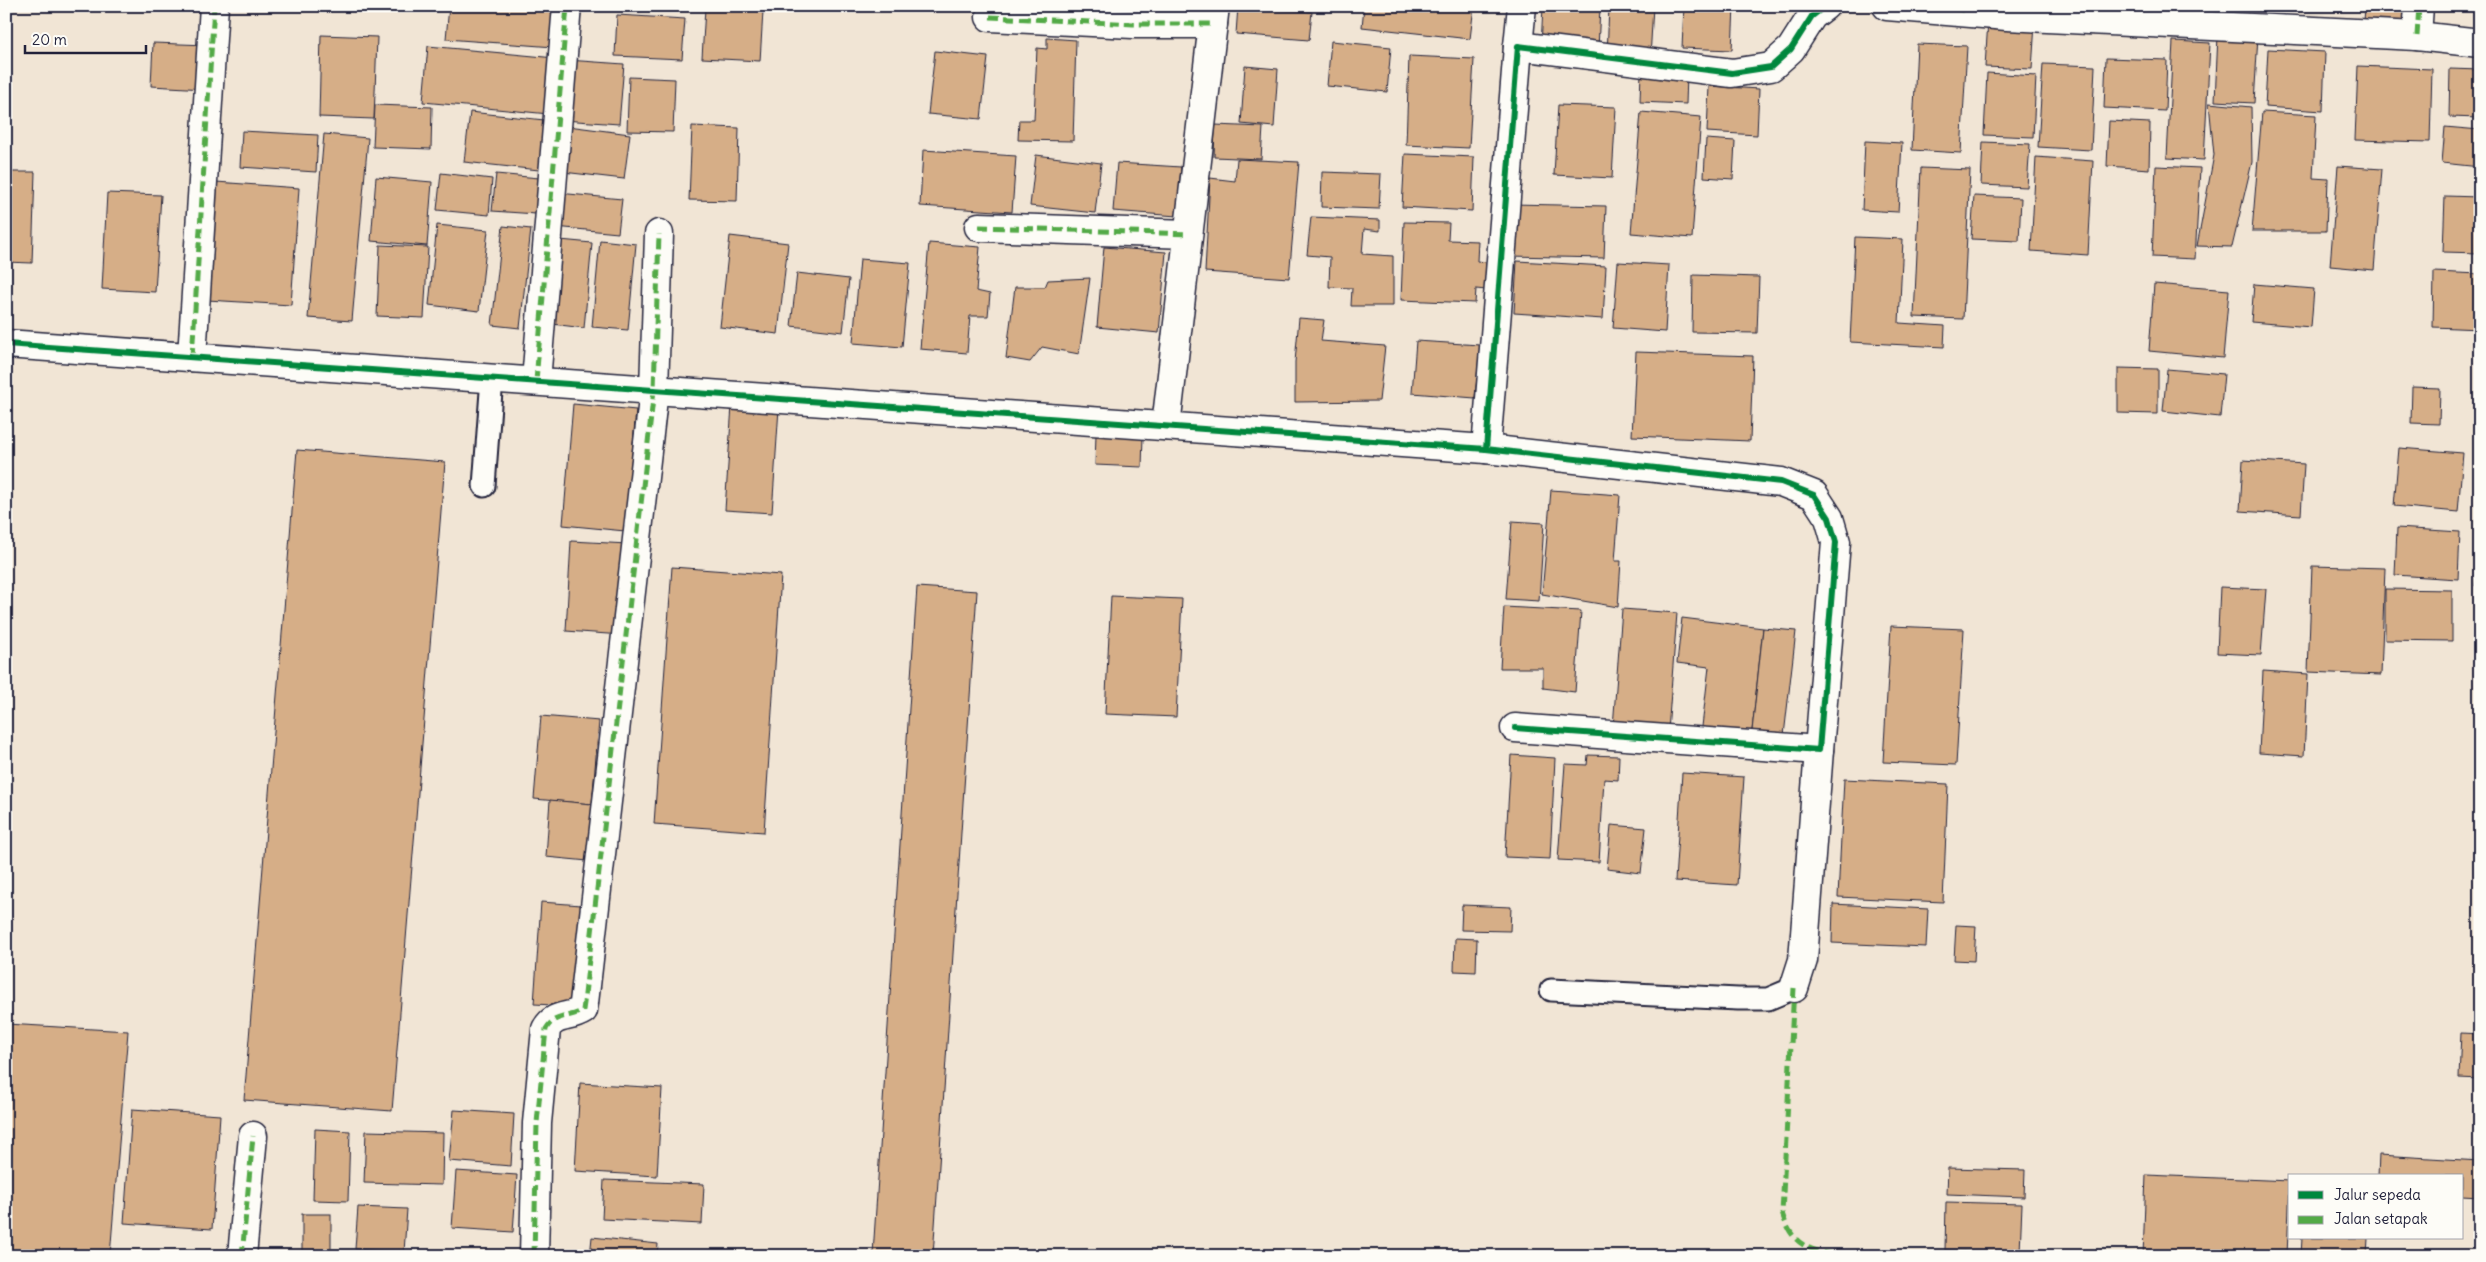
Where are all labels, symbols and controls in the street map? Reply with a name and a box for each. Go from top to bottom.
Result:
scale bar [25,22,146,54]
text: 20 m [32,30,67,49]
legend [2288,1174,2464,1240]
text: Jalur sepeda [2334,1185,2421,1204]
text: Jalan setapak [2334,1209,2428,1228]

